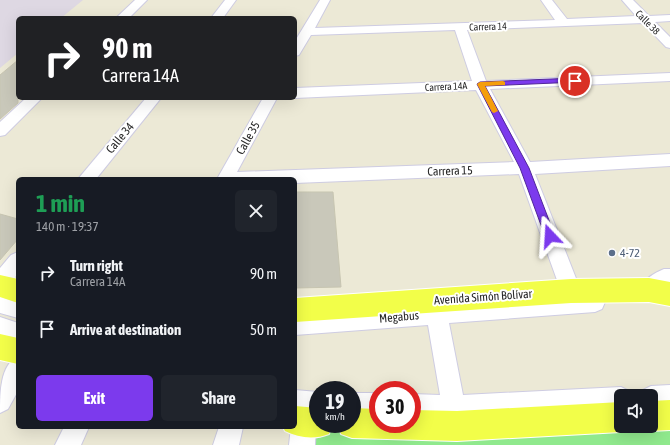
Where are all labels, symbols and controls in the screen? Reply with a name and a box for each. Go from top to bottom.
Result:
street label: Calle 38 [633,8,662,37]
street label: Carrera 14 [469,20,507,33]
icon: right [36,32,88,84]
text: 90 m [102,32,152,64]
pin [558,64,592,98]
text: Carrera 14A [102,65,179,86]
icon: arrive [564,70,586,92]
street label: Carrera 14A [424,80,468,93]
street label: Calle 35 [233,119,263,157]
street label: Calle 34 [103,120,137,156]
street label: Carrera 15 [427,163,473,179]
text: 1 min [36,190,85,217]
button: close [235,190,277,232]
position arrow [529,215,571,257]
text: 140 m · 19:37 [36,219,99,234]
place label: 4-72 [620,246,640,260]
marker: 4-72 [607,248,617,258]
text: Turn right [70,257,123,274]
icon: right [36,262,58,284]
text: 90 m [250,265,277,282]
text: Carrera 14A [70,274,125,289]
street label: Avenida Simón Bolívar [433,287,533,307]
street label: Megabus [379,308,419,326]
icon: arrive [36,318,58,340]
text: Arrive at destination [70,321,181,338]
text: 50 m [250,321,277,338]
button: Exit [36,375,153,421]
button: Share [161,375,277,421]
speed limit sign: 30 [369,381,421,433]
map controls [614,389,658,433]
button: sound [614,389,658,433]
text: 19 [326,390,344,413]
text: km/h [325,411,345,422]

